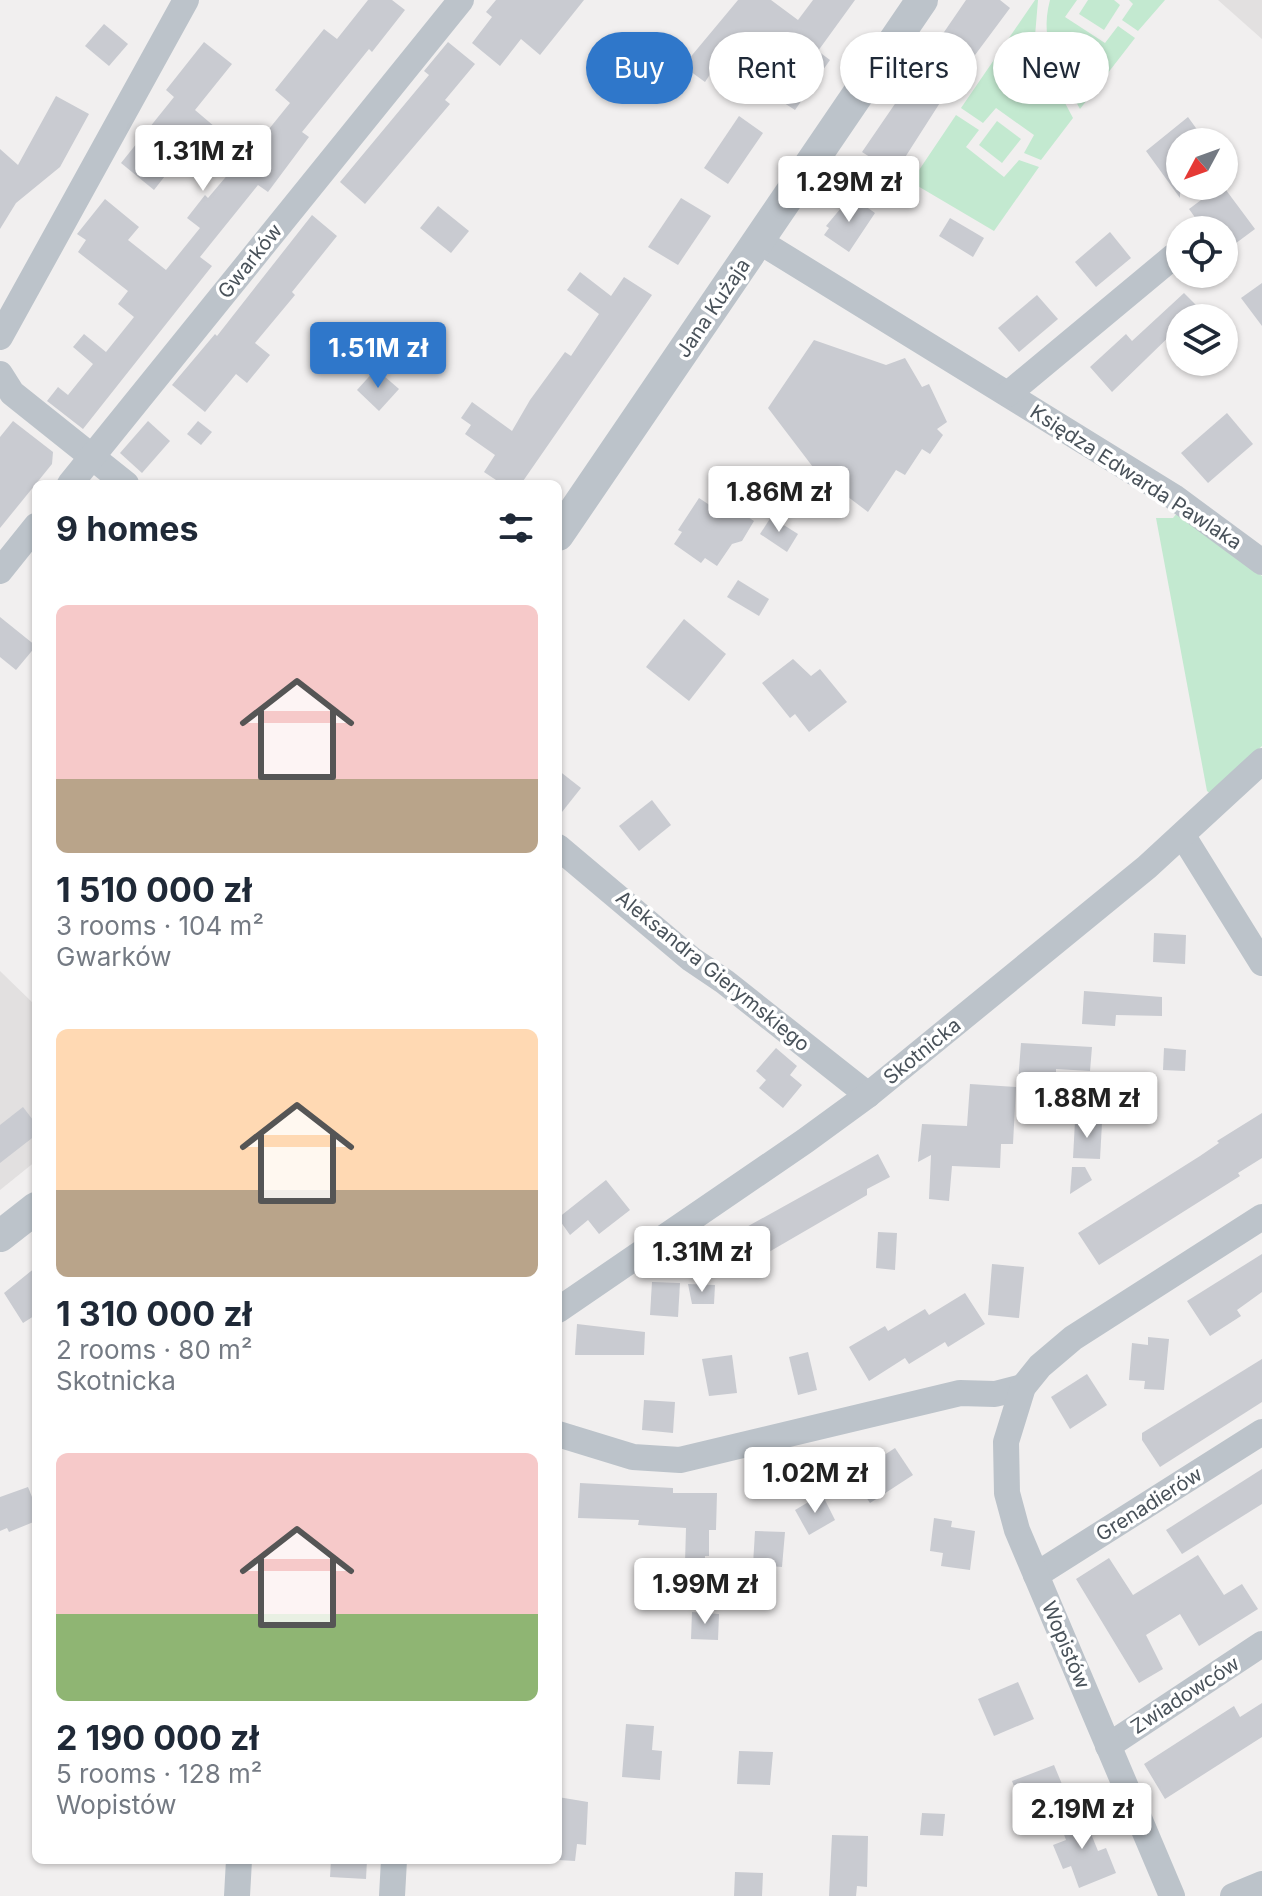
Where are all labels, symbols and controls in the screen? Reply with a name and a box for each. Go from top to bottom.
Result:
chip: Buy [586,32,693,104]
chip: Rent [709,32,824,104]
chip: Filters [840,32,977,104]
chip: New [993,32,1109,104]
pin: 1.31M zł [120,125,286,193]
north arrow [1166,128,1238,200]
map controls [1166,128,1238,376]
text: 1.31M zł [153,135,253,166]
pin: 1.29M zł [766,156,932,224]
text: 1.29M zł [796,166,902,197]
button: locate [1166,216,1238,288]
street label: Gwarków [213,219,287,303]
street label: Jana Kużaja [671,254,755,362]
button: layers [1166,304,1238,376]
pin: 1.51M zł [295,322,461,390]
text: 1.51M zł [328,332,428,363]
street label: Księdza Edwarda Pawlaka [1026,400,1246,554]
pin: 1.86M zł [696,466,862,534]
text: 1.86M zł [726,476,832,507]
icon: filters [494,506,538,550]
text: 9 homes [56,508,198,549]
icon: home [225,657,369,801]
text: 1 510 000 zł [56,869,252,910]
street label: Aleksandra Gierymskiego [611,886,815,1056]
text: 3 rooms · 104 m² [56,910,264,941]
text: Gwarków [56,941,172,972]
street label: Skotnicka [879,1013,965,1089]
pin: 1.88M zł [1004,1072,1170,1140]
icon: home [225,1081,369,1225]
text: 1.88M zł [1034,1082,1140,1113]
pin: 1.31M zł [619,1226,785,1294]
text: 1.31M zł [652,1236,752,1267]
text: 1 310 000 zł [56,1293,252,1334]
text: 2 rooms · 80 m² [56,1334,252,1365]
text: Skotnicka [56,1365,176,1396]
pin: 1.02M zł [732,1447,898,1515]
text: 1.02M zł [762,1457,868,1488]
street label: Grenadierów [1091,1462,1207,1546]
icon: home [225,1505,369,1649]
pin: 1.99M zł [622,1558,788,1626]
text: 1.99M zł [652,1568,758,1599]
street label: Wopistów [1037,1598,1095,1692]
street label: Zwiadowców [1126,1651,1244,1739]
text: 2 190 000 zł [56,1717,259,1758]
text: 5 rooms · 128 m² [56,1758,262,1789]
pin: 2.19M zł [999,1783,1165,1851]
text: Wopistów [56,1789,176,1820]
text: 2.19M zł [1030,1793,1134,1824]

